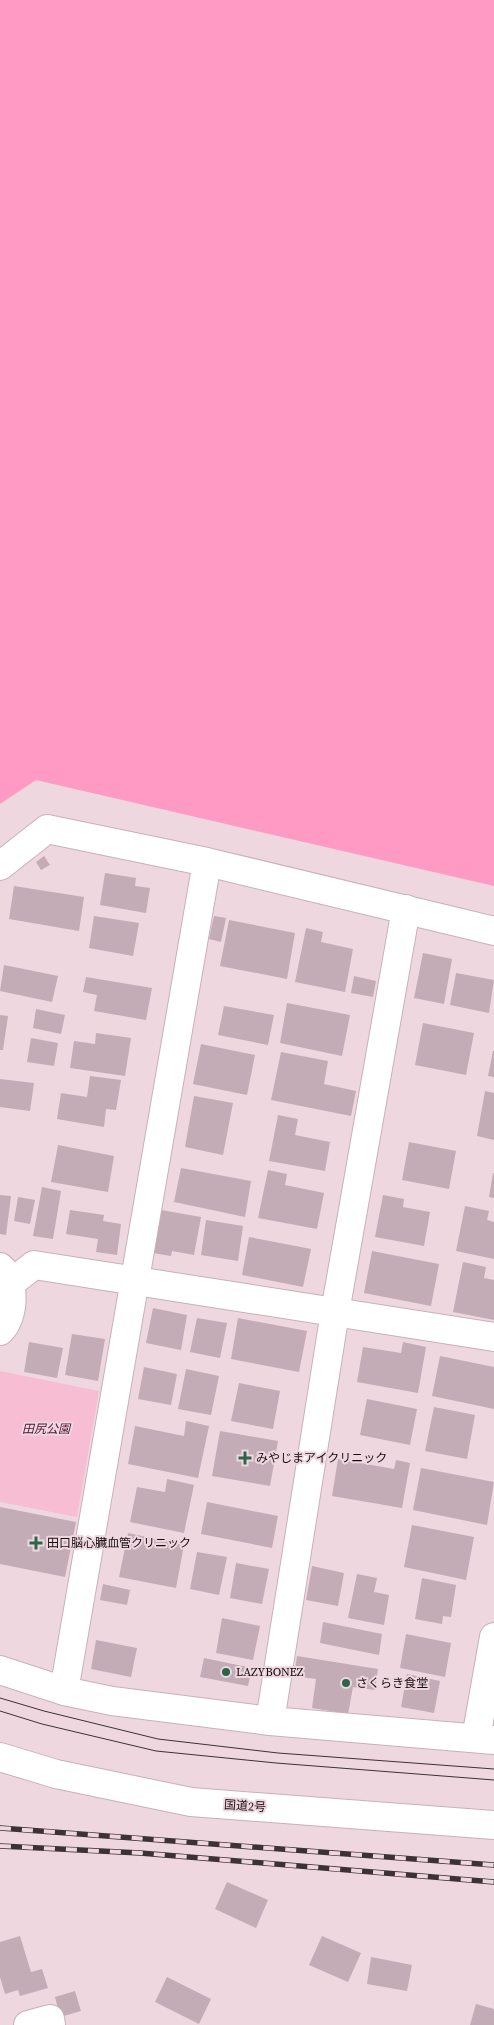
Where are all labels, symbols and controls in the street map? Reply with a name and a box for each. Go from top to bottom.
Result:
park label: 田尻公園 [22,1421,72,1437]
place label: みやじまアイクリニック [256,1450,387,1466]
marker: みやじまアイクリニック [238,1451,252,1465]
place label: 田口脳心臓血管クリニック [47,1535,191,1551]
marker: 田口脳心臓血管クリニック [29,1536,43,1550]
place label: LAZYBONEZ [236,1664,304,1680]
marker: LAZYBONEZ [220,1666,232,1678]
place label: さくらき食堂 [356,1675,428,1691]
marker: さくらき食堂 [340,1677,352,1689]
street label: 国道2号 [223,1797,267,1815]

